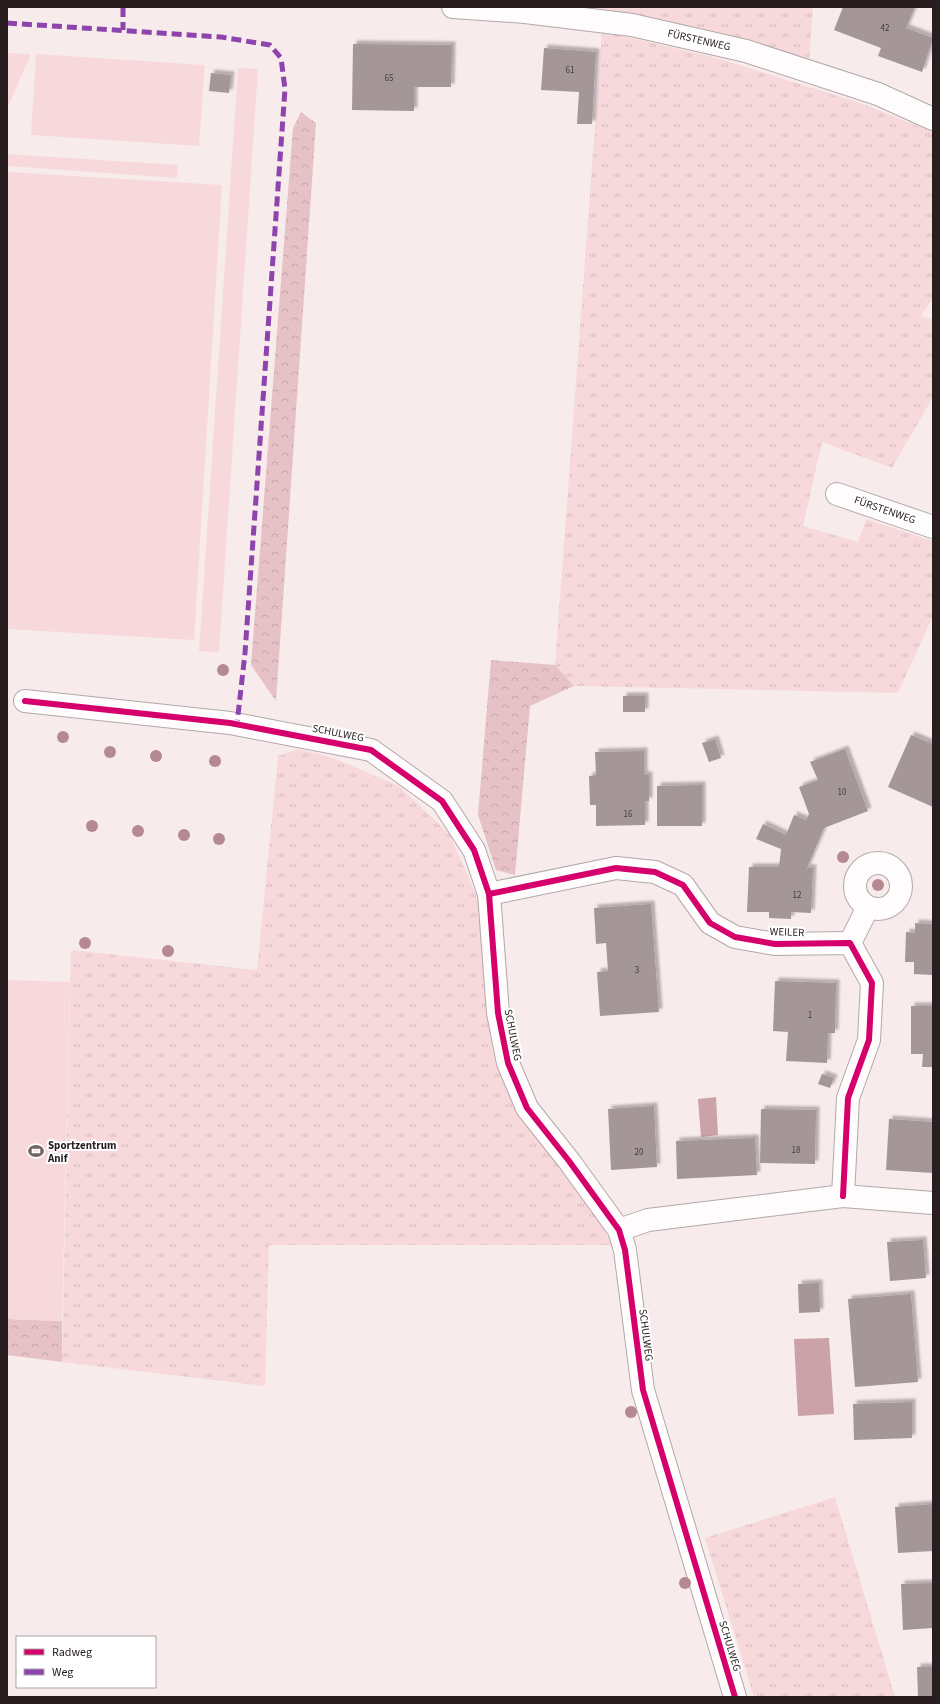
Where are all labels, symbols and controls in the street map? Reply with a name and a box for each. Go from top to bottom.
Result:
house number: 42 [881,22,890,35]
street label: FÜRSTENWEG [666,25,732,55]
house number: 61 [566,64,574,77]
house number: 65 [385,72,394,85]
street label: FÜRSTENWEG [852,492,918,528]
street label: SCHULWEG [311,721,365,745]
house number: 10 [838,786,847,799]
house number: 16 [624,808,633,821]
house number: 12 [793,889,802,902]
street label: WEILER [769,924,805,940]
house number: 3 [635,964,640,977]
street label: SCHULWEG [501,1008,525,1062]
house number: 1 [808,1009,812,1022]
place label: Sportzentrum Anif [47,1138,116,1166]
sports icon: Sportzentrum Anif [27,1142,45,1160]
house number: 18 [792,1144,801,1157]
house number: 20 [635,1146,644,1159]
street label: SCHULWEG [635,1308,657,1362]
street label: SCHULWEG [715,1619,745,1673]
legend [16,1636,156,1688]
text: Radweg [52,1644,92,1661]
text: Weg [52,1664,73,1681]

